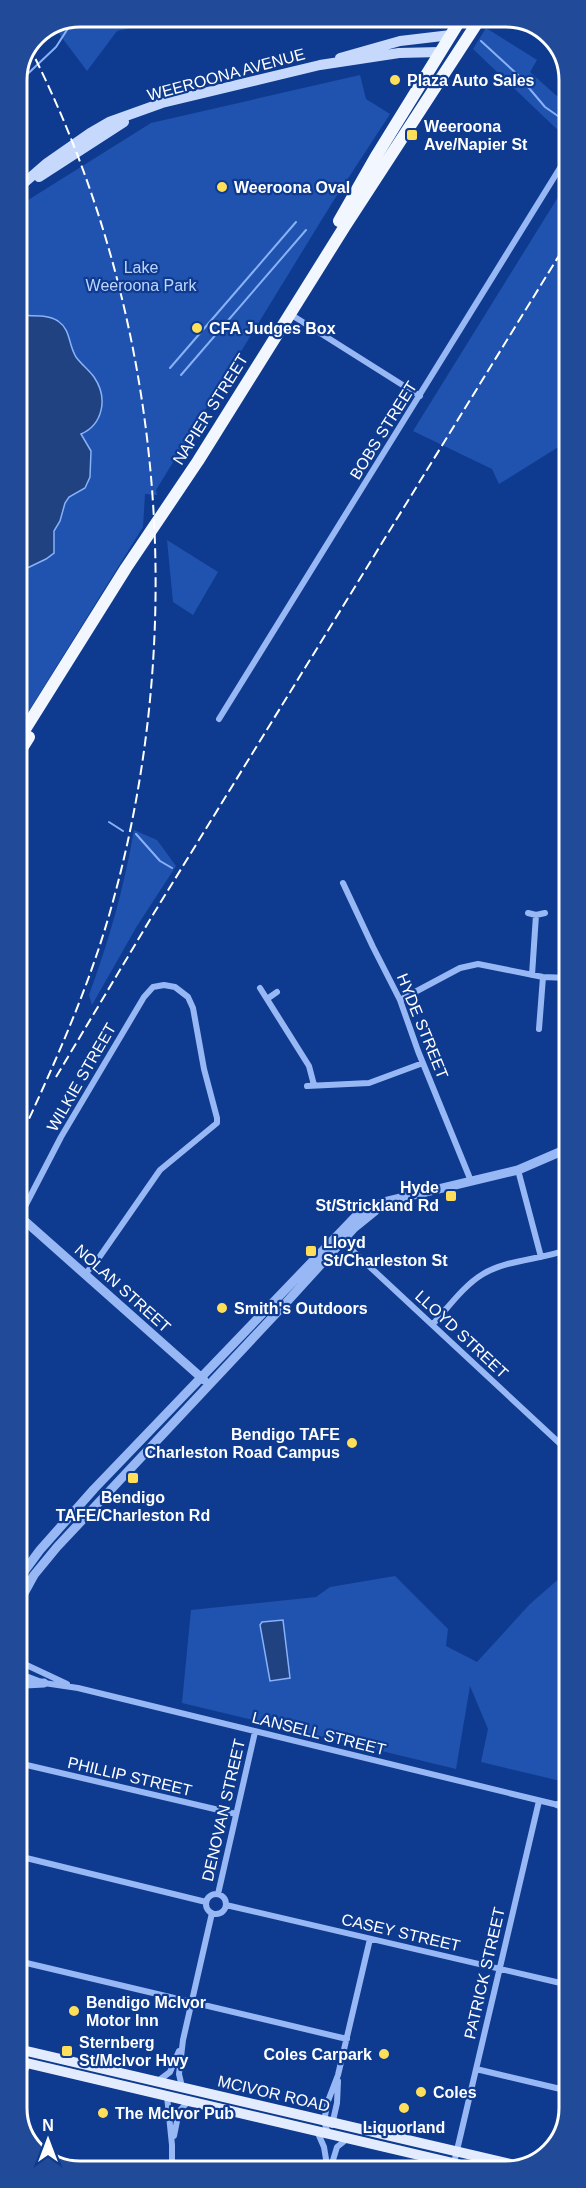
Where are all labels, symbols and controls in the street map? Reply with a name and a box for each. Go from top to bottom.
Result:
street label: WEEROONA AVENUE [145,45,307,104]
place label: Plaza Auto Sales [407,72,535,89]
marker: Plaza Auto Sales [388,73,402,87]
place label: Weeroona Ave/Napier St [424,118,528,153]
marker: Weeroona Ave/Napier St [405,128,419,142]
place label: Weeroona Oval [234,179,350,196]
marker: Weeroona Oval [215,180,229,194]
park label: Lake Weeroona Park [86,259,197,294]
place label: CFA Judges Box [209,320,336,337]
marker: CFA Judges Box [190,321,204,335]
street label: NAPIER STREET [170,351,251,468]
street label: BOBS STREET [347,378,420,482]
street label: HYDE STREET [394,971,451,1082]
street label: WILKIE STREET [44,1020,119,1134]
place label: Hyde St/Strickland Rd [315,1179,439,1214]
marker: Hyde St/Strickland Rd [444,1189,458,1203]
place label: Lloyd St/Charleston St [323,1234,448,1269]
street label: NOLAN STREET [71,1241,174,1336]
marker: Lloyd St/Charleston St [304,1244,318,1258]
street label: LLOYD STREET [412,1287,512,1382]
place label: Smith's Outdoors [234,1300,368,1317]
marker: Smith's Outdoors [215,1301,229,1315]
place label: Bendigo TAFE Charleston Road Campus [144,1426,340,1461]
marker: Bendigo TAFE Charleston Road Campus [345,1436,359,1450]
marker: Bendigo TAFE/Charleston Rd [126,1471,140,1485]
place label: Bendigo TAFE/Charleston Rd [56,1489,210,1524]
street label: LANSELL STREET [250,1709,388,1758]
street label: DENOVAN STREET [199,1737,248,1883]
street label: PHILLIP STREET [66,1754,194,1799]
street label: PATRICK STREET [461,1905,508,2041]
street label: CASEY STREET [340,1911,462,1954]
place label: Bendigo McIvor Motor Inn [86,1994,206,2029]
marker: Bendigo McIvor Motor Inn [67,2004,81,2018]
place label: Sternberg St/McIvor Hwy [79,2034,188,2069]
marker: Sternberg St/McIvor Hwy [60,2044,74,2058]
place label: Coles Carpark [264,2046,372,2063]
marker: Coles Carpark [377,2047,391,2061]
street label: MCIVOR ROAD [216,2072,332,2115]
place label: Coles [433,2084,477,2101]
marker: Coles [414,2085,428,2099]
marker: Liquorland [397,2101,411,2115]
place label: The McIvor Pub [115,2105,234,2122]
marker: The McIvor Pub [96,2106,110,2120]
north arrow [18,2110,78,2170]
text: N [42,2117,54,2134]
place label: Liquorland [363,2119,445,2136]

